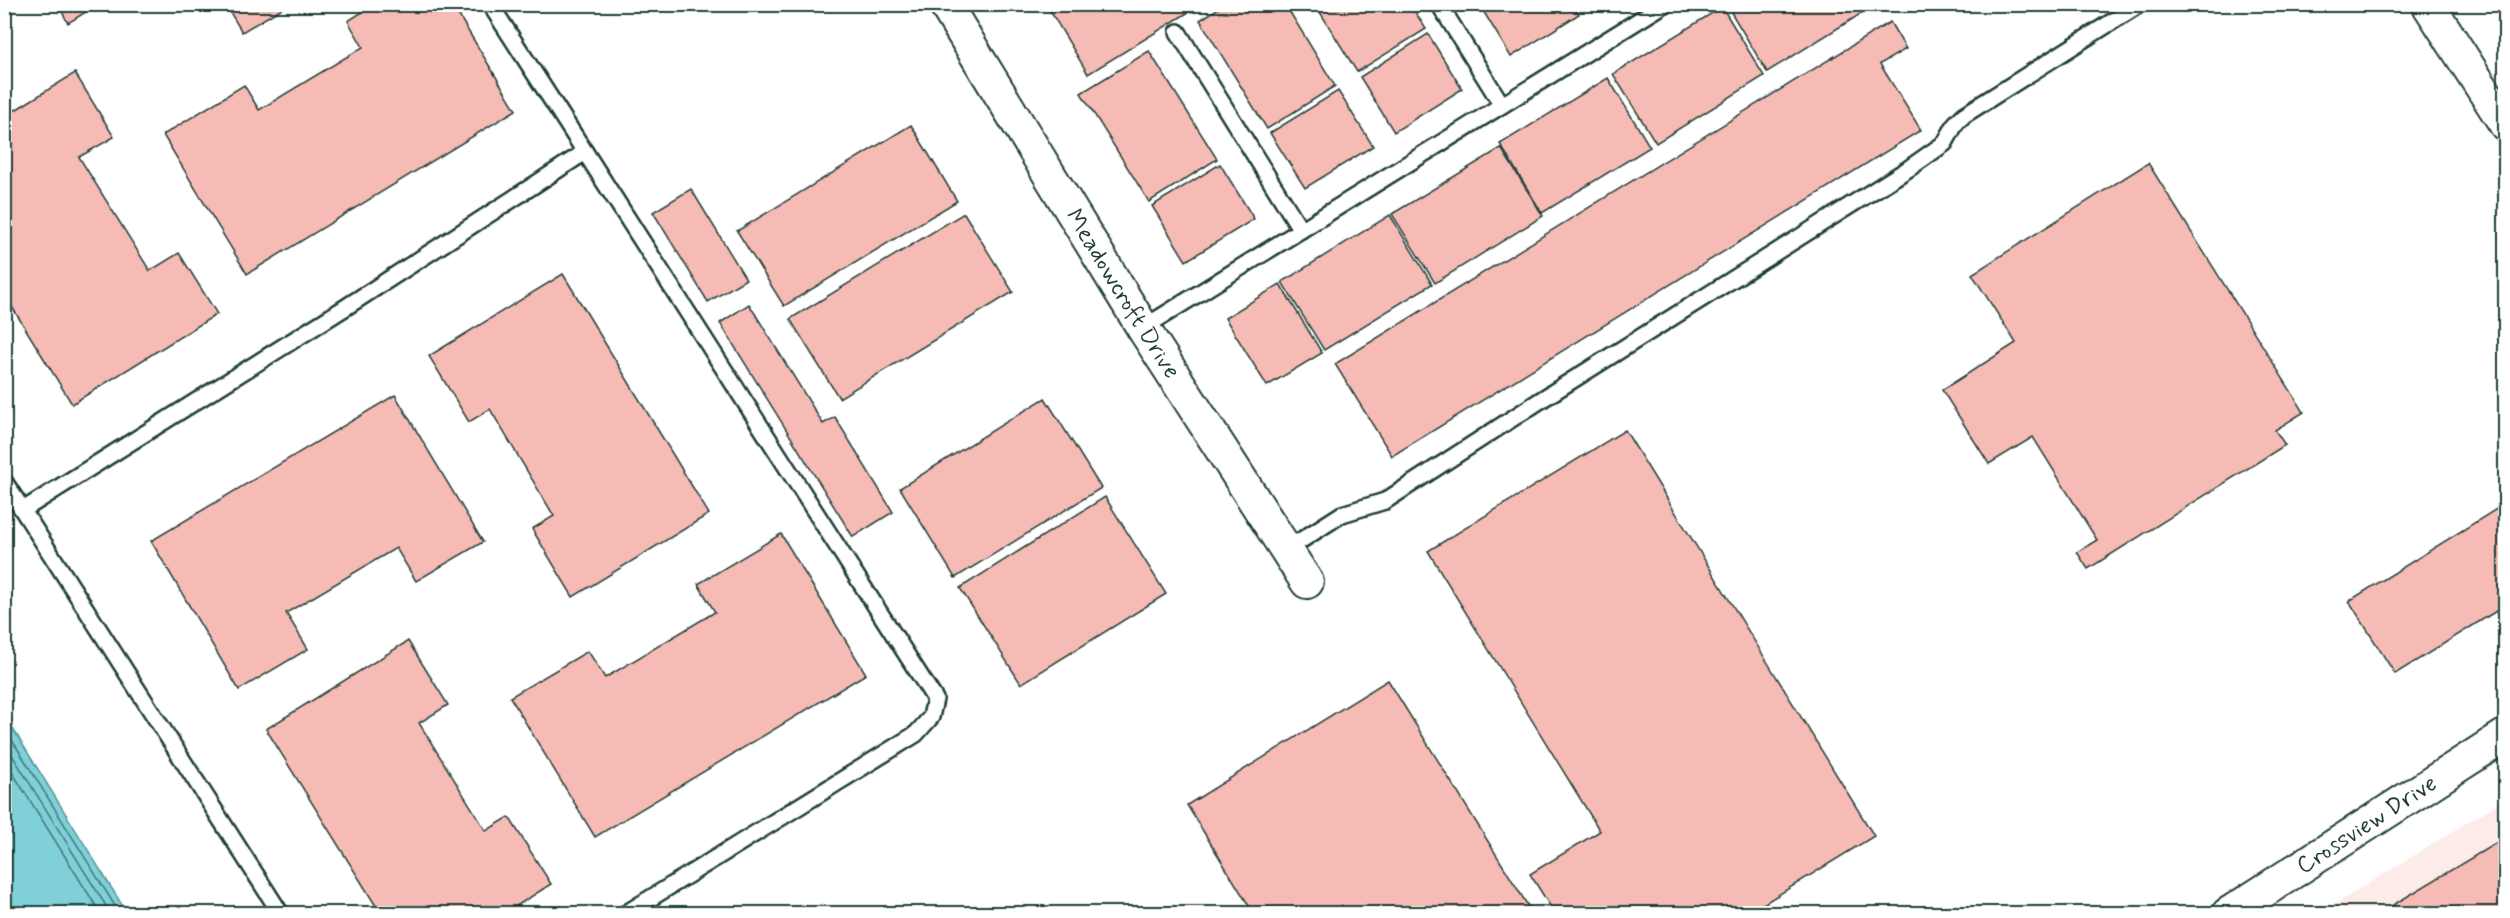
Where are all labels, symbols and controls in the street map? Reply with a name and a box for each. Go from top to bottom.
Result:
street label: Meadowcroft Drive [1058,203,1187,385]
street label: Crossview Drive [2291,768,2443,881]

